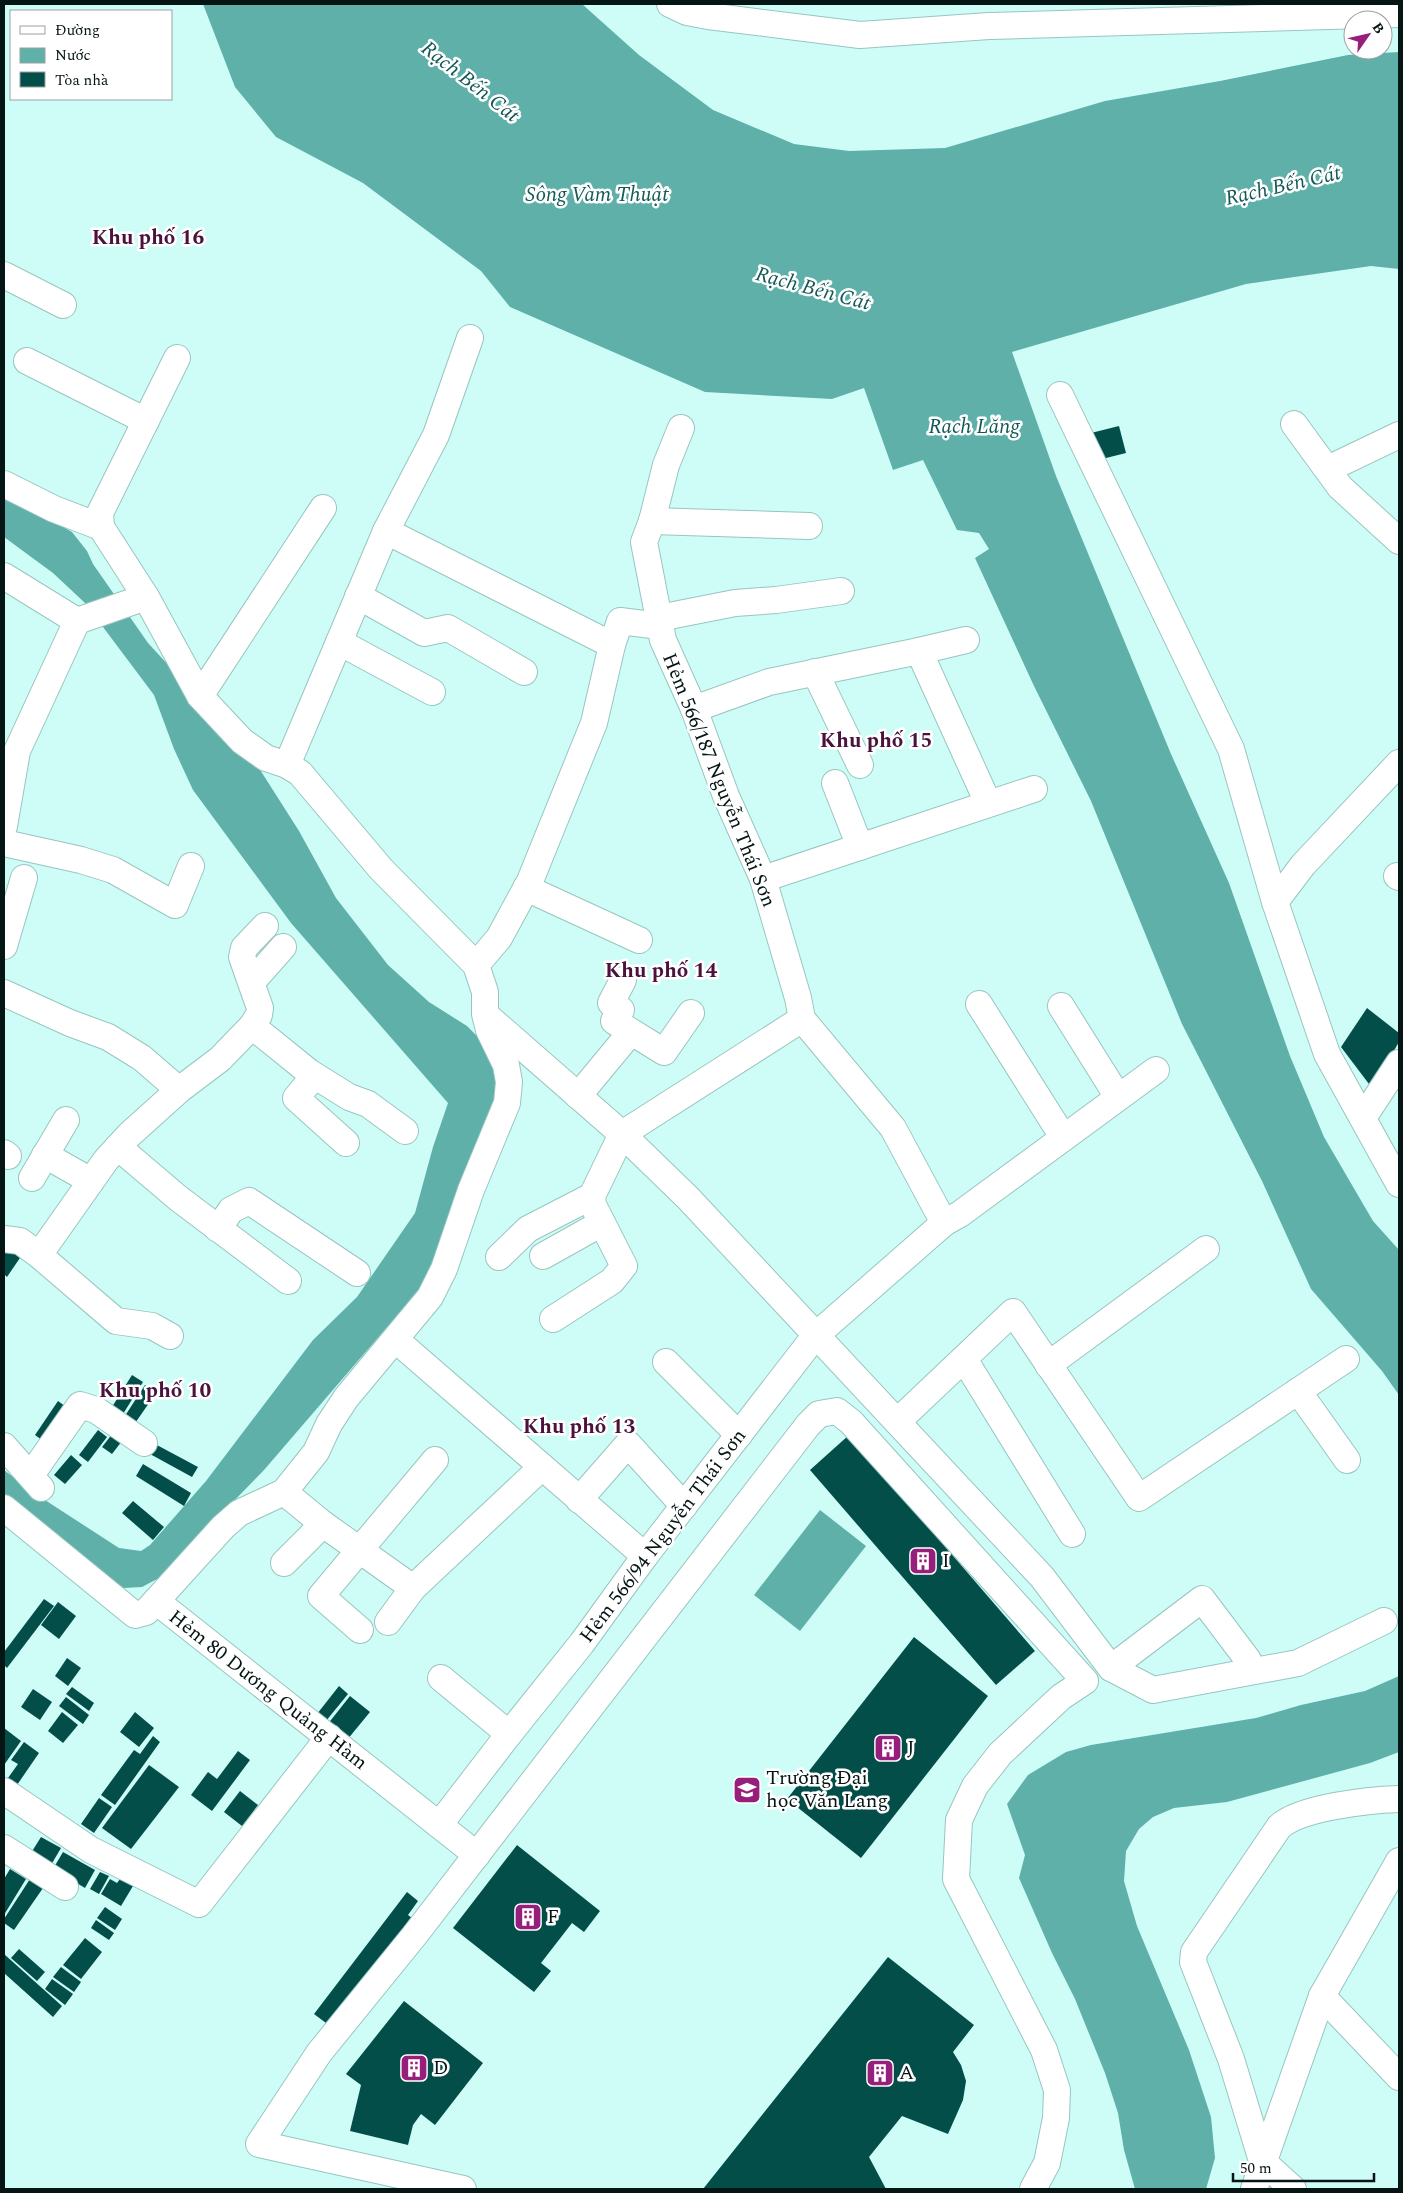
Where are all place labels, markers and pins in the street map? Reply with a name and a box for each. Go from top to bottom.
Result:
building icon: I [908,1546,938,1576]
place label: I [942,1546,950,1576]
building icon: J [873,1733,903,1763]
place label: J [907,1733,915,1763]
place label: Trường Đại học Văn Lang [766,1763,888,1816]
school or university icon: Trường Đại học Văn Lang [732,1775,762,1805]
building icon: F [513,1902,543,1932]
place label: F [547,1902,559,1932]
building icon: D [399,2053,429,2083]
place label: D [433,2053,449,2083]
building icon: A [865,2058,895,2088]
place label: A [899,2058,914,2088]

